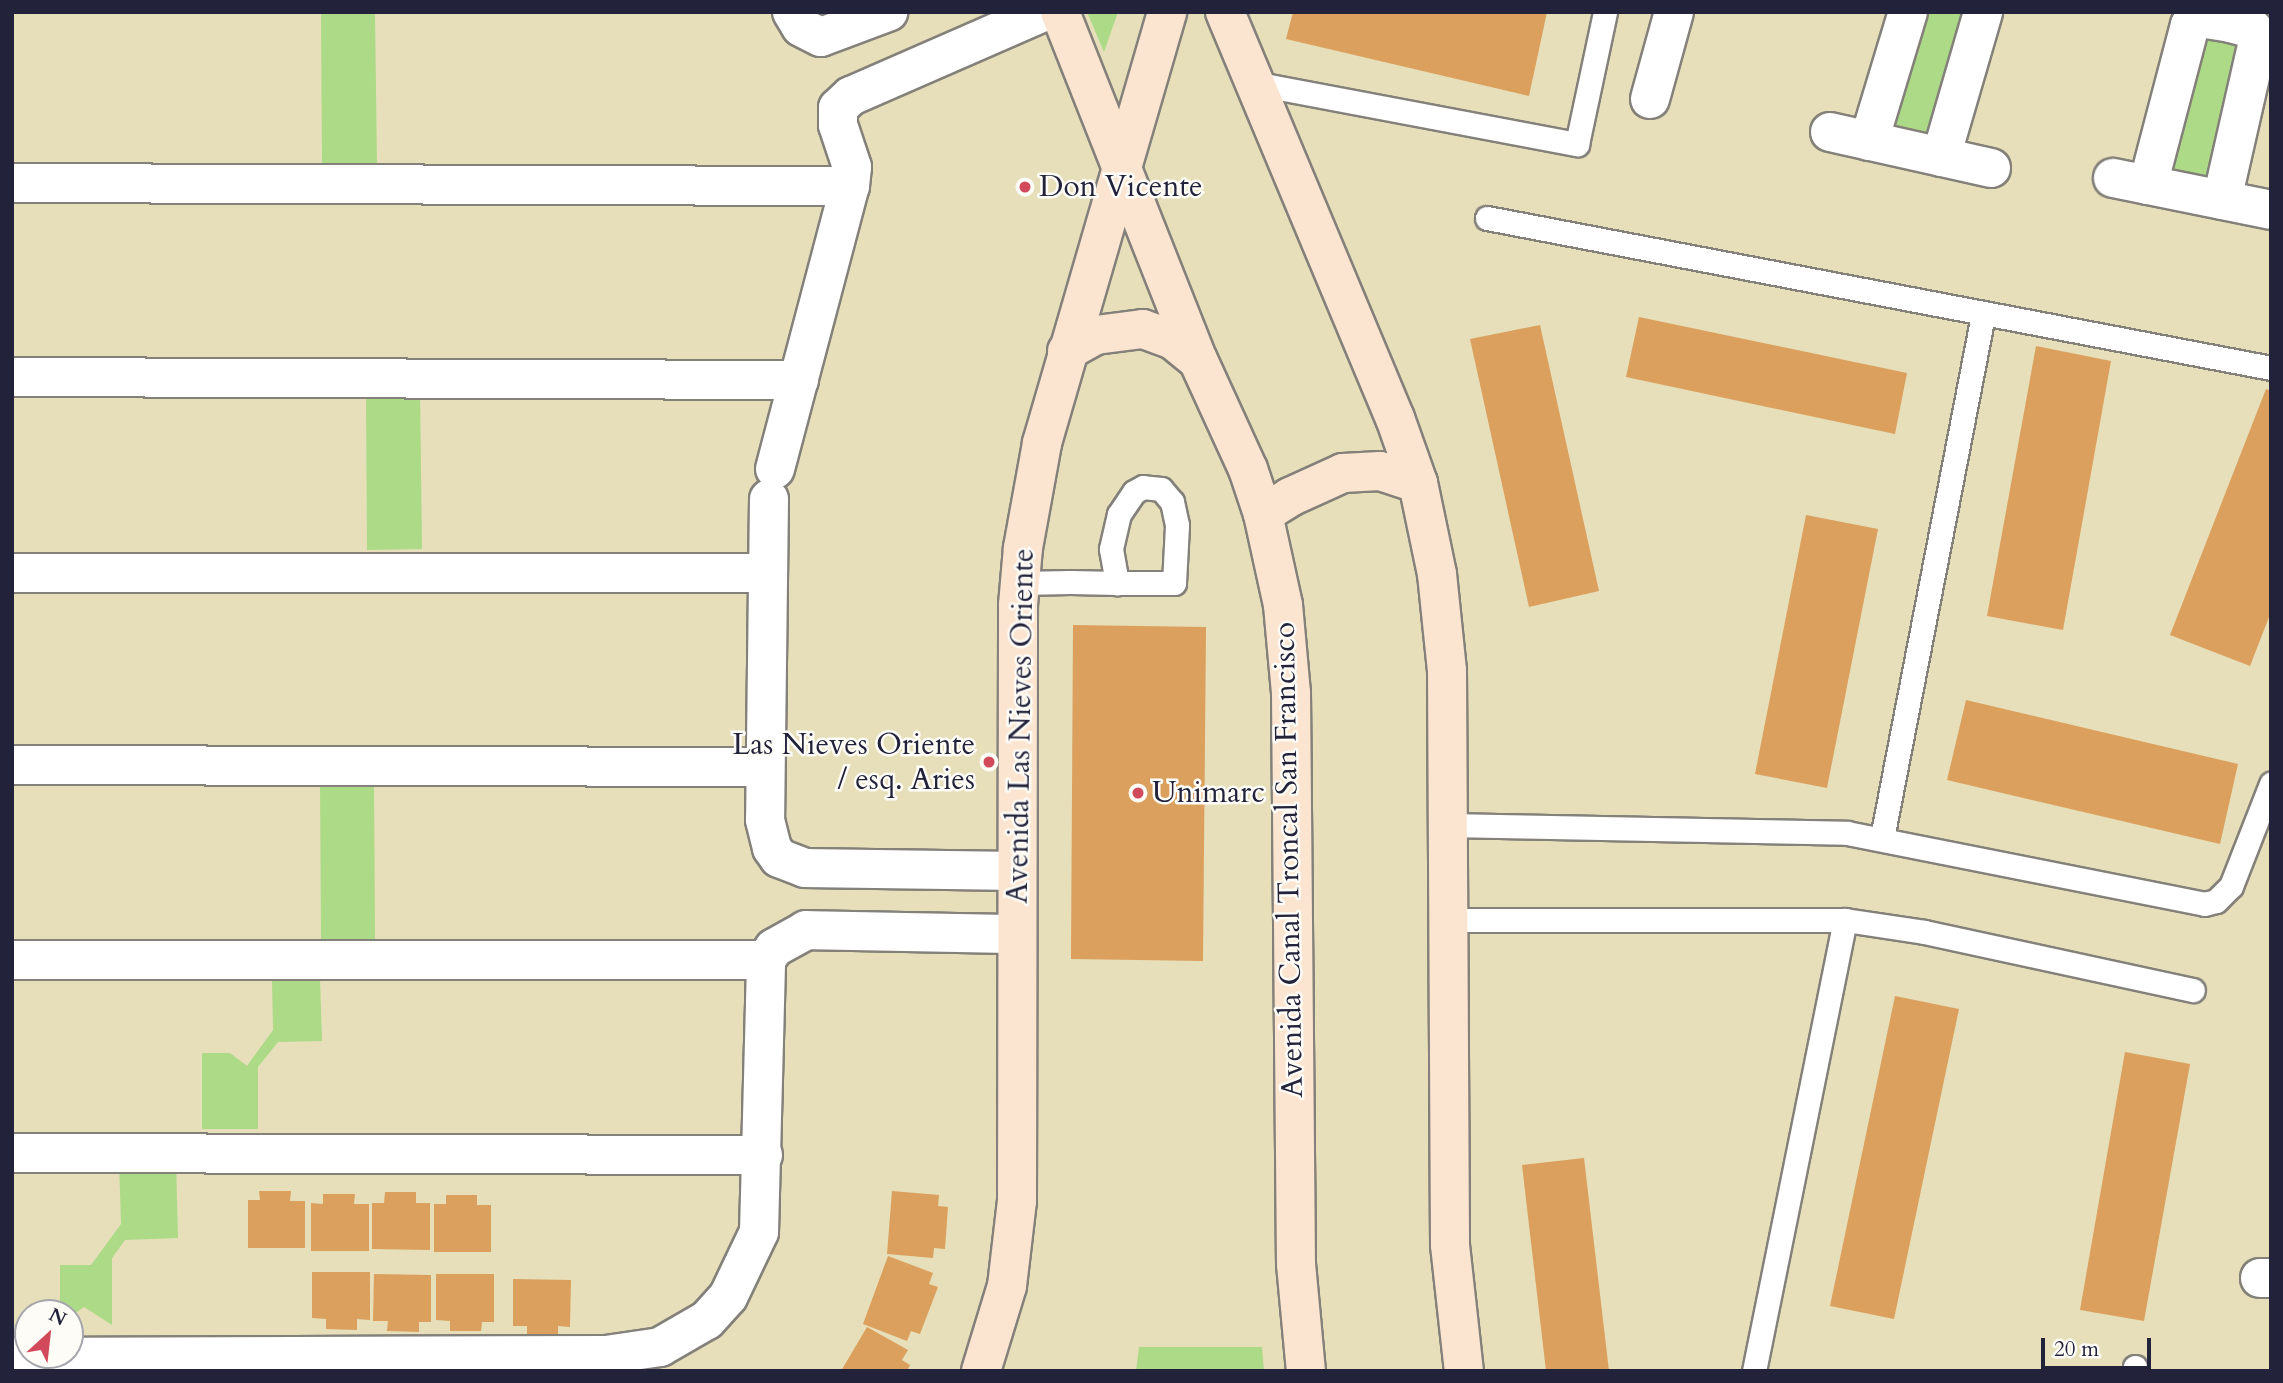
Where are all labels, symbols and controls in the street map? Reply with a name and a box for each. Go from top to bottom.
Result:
place label: Don Vicente [1039,169,1203,205]
marker: Don Vicente [1017,179,1033,195]
street label: Avenida Las Nieves Oriente [1000,548,1042,904]
street label: Avenida Canal Troncal San Francisco [1267,622,1311,1098]
place label: Las Nieves Oriente / esq. Aries [732,727,975,798]
marker: Las Nieves Oriente / esq. Aries [981,754,997,770]
place label: Unimarc [1152,775,1265,811]
marker: Unimarc [1130,785,1146,801]
north arrow [14,1299,84,1369]
text: N [44,1302,71,1332]
scale bar [2045,1324,2155,1368]
text: 20 m [2054,1335,2099,1364]

